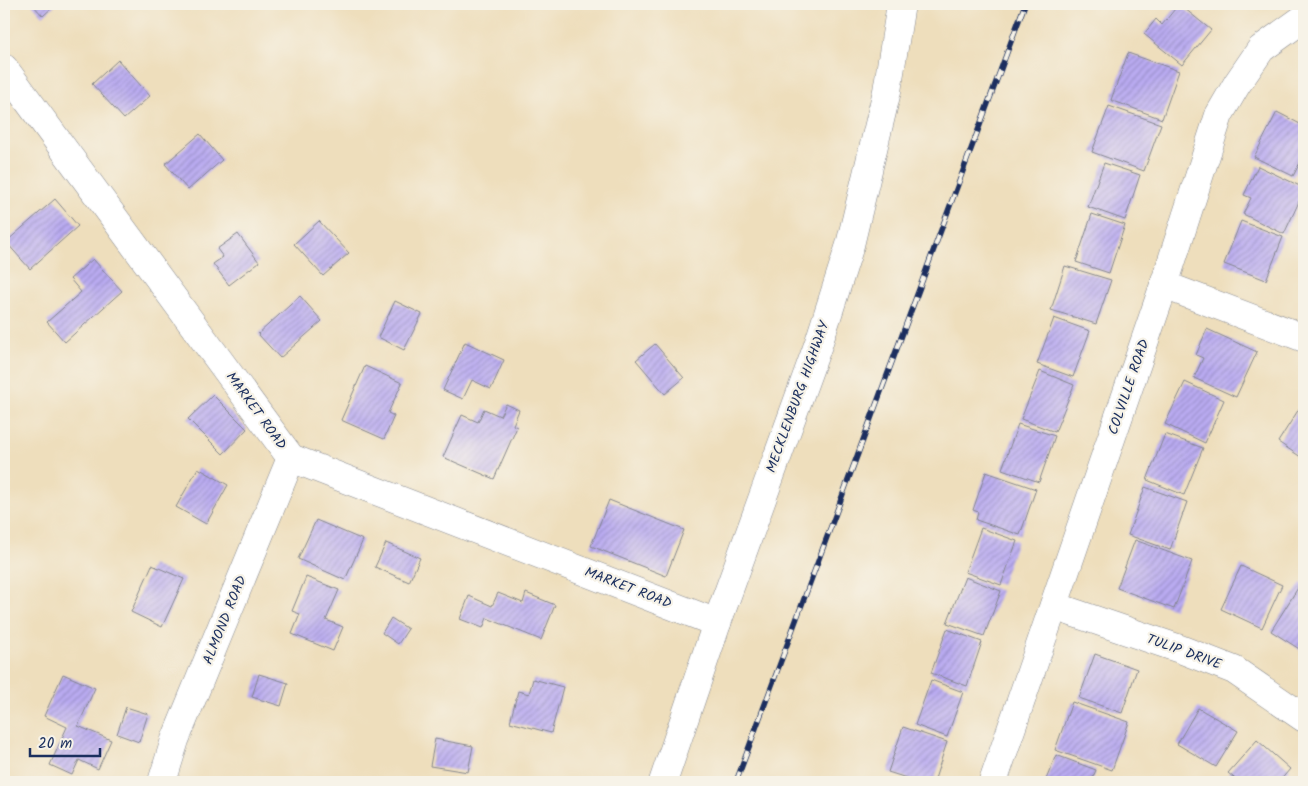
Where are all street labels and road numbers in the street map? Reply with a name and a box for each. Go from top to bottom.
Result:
street label: MECKLENBURG HIGHWAY [760,317,836,476]
street label: COLVILLE ROAD [1102,336,1156,438]
street label: MARKET ROAD [220,367,292,455]
street label: MARKET ROAD [581,561,675,615]
street label: ALMOND ROAD [197,572,253,668]
street label: TULIP DRIVE [1143,628,1225,676]

